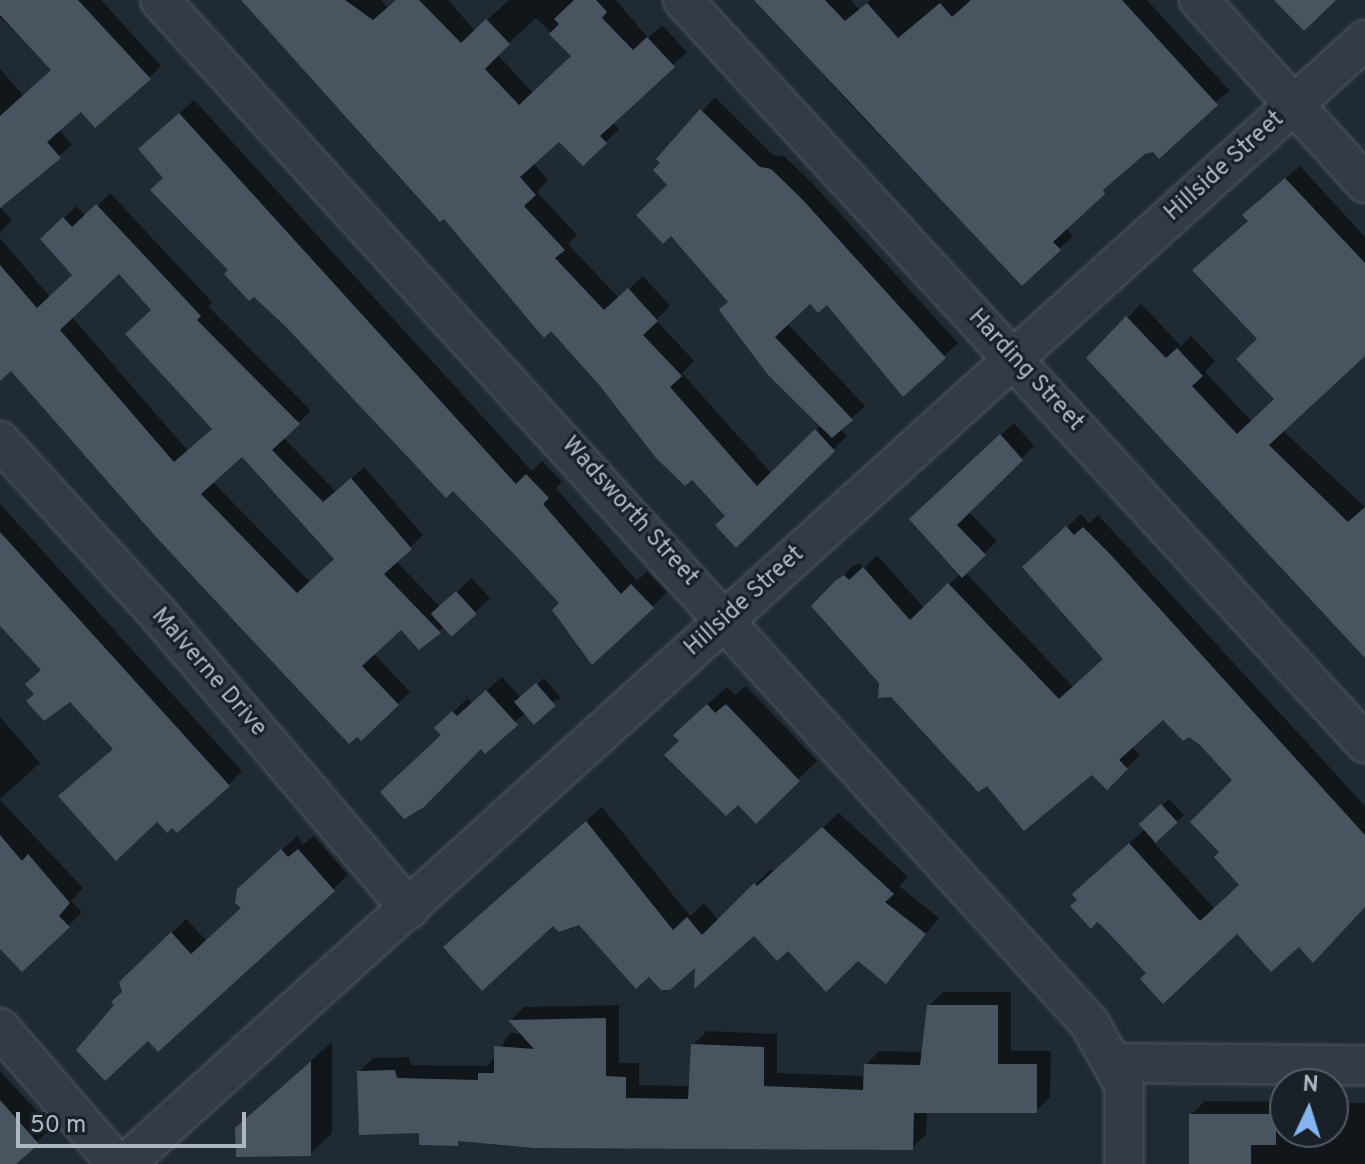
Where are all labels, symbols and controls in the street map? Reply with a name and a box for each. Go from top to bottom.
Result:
street label: Hillside Street [1159,106,1291,228]
street label: Harding Street [961,304,1089,438]
street label: Wadsworth Street [554,431,704,593]
street label: Hillside Street [679,541,811,663]
street label: Malverne Drive [144,603,272,743]
north arrow [1269,1068,1349,1148]
text: N [1302,1072,1319,1100]
scale bar [20,1096,250,1146]
text: 50 m [30,1111,86,1141]

